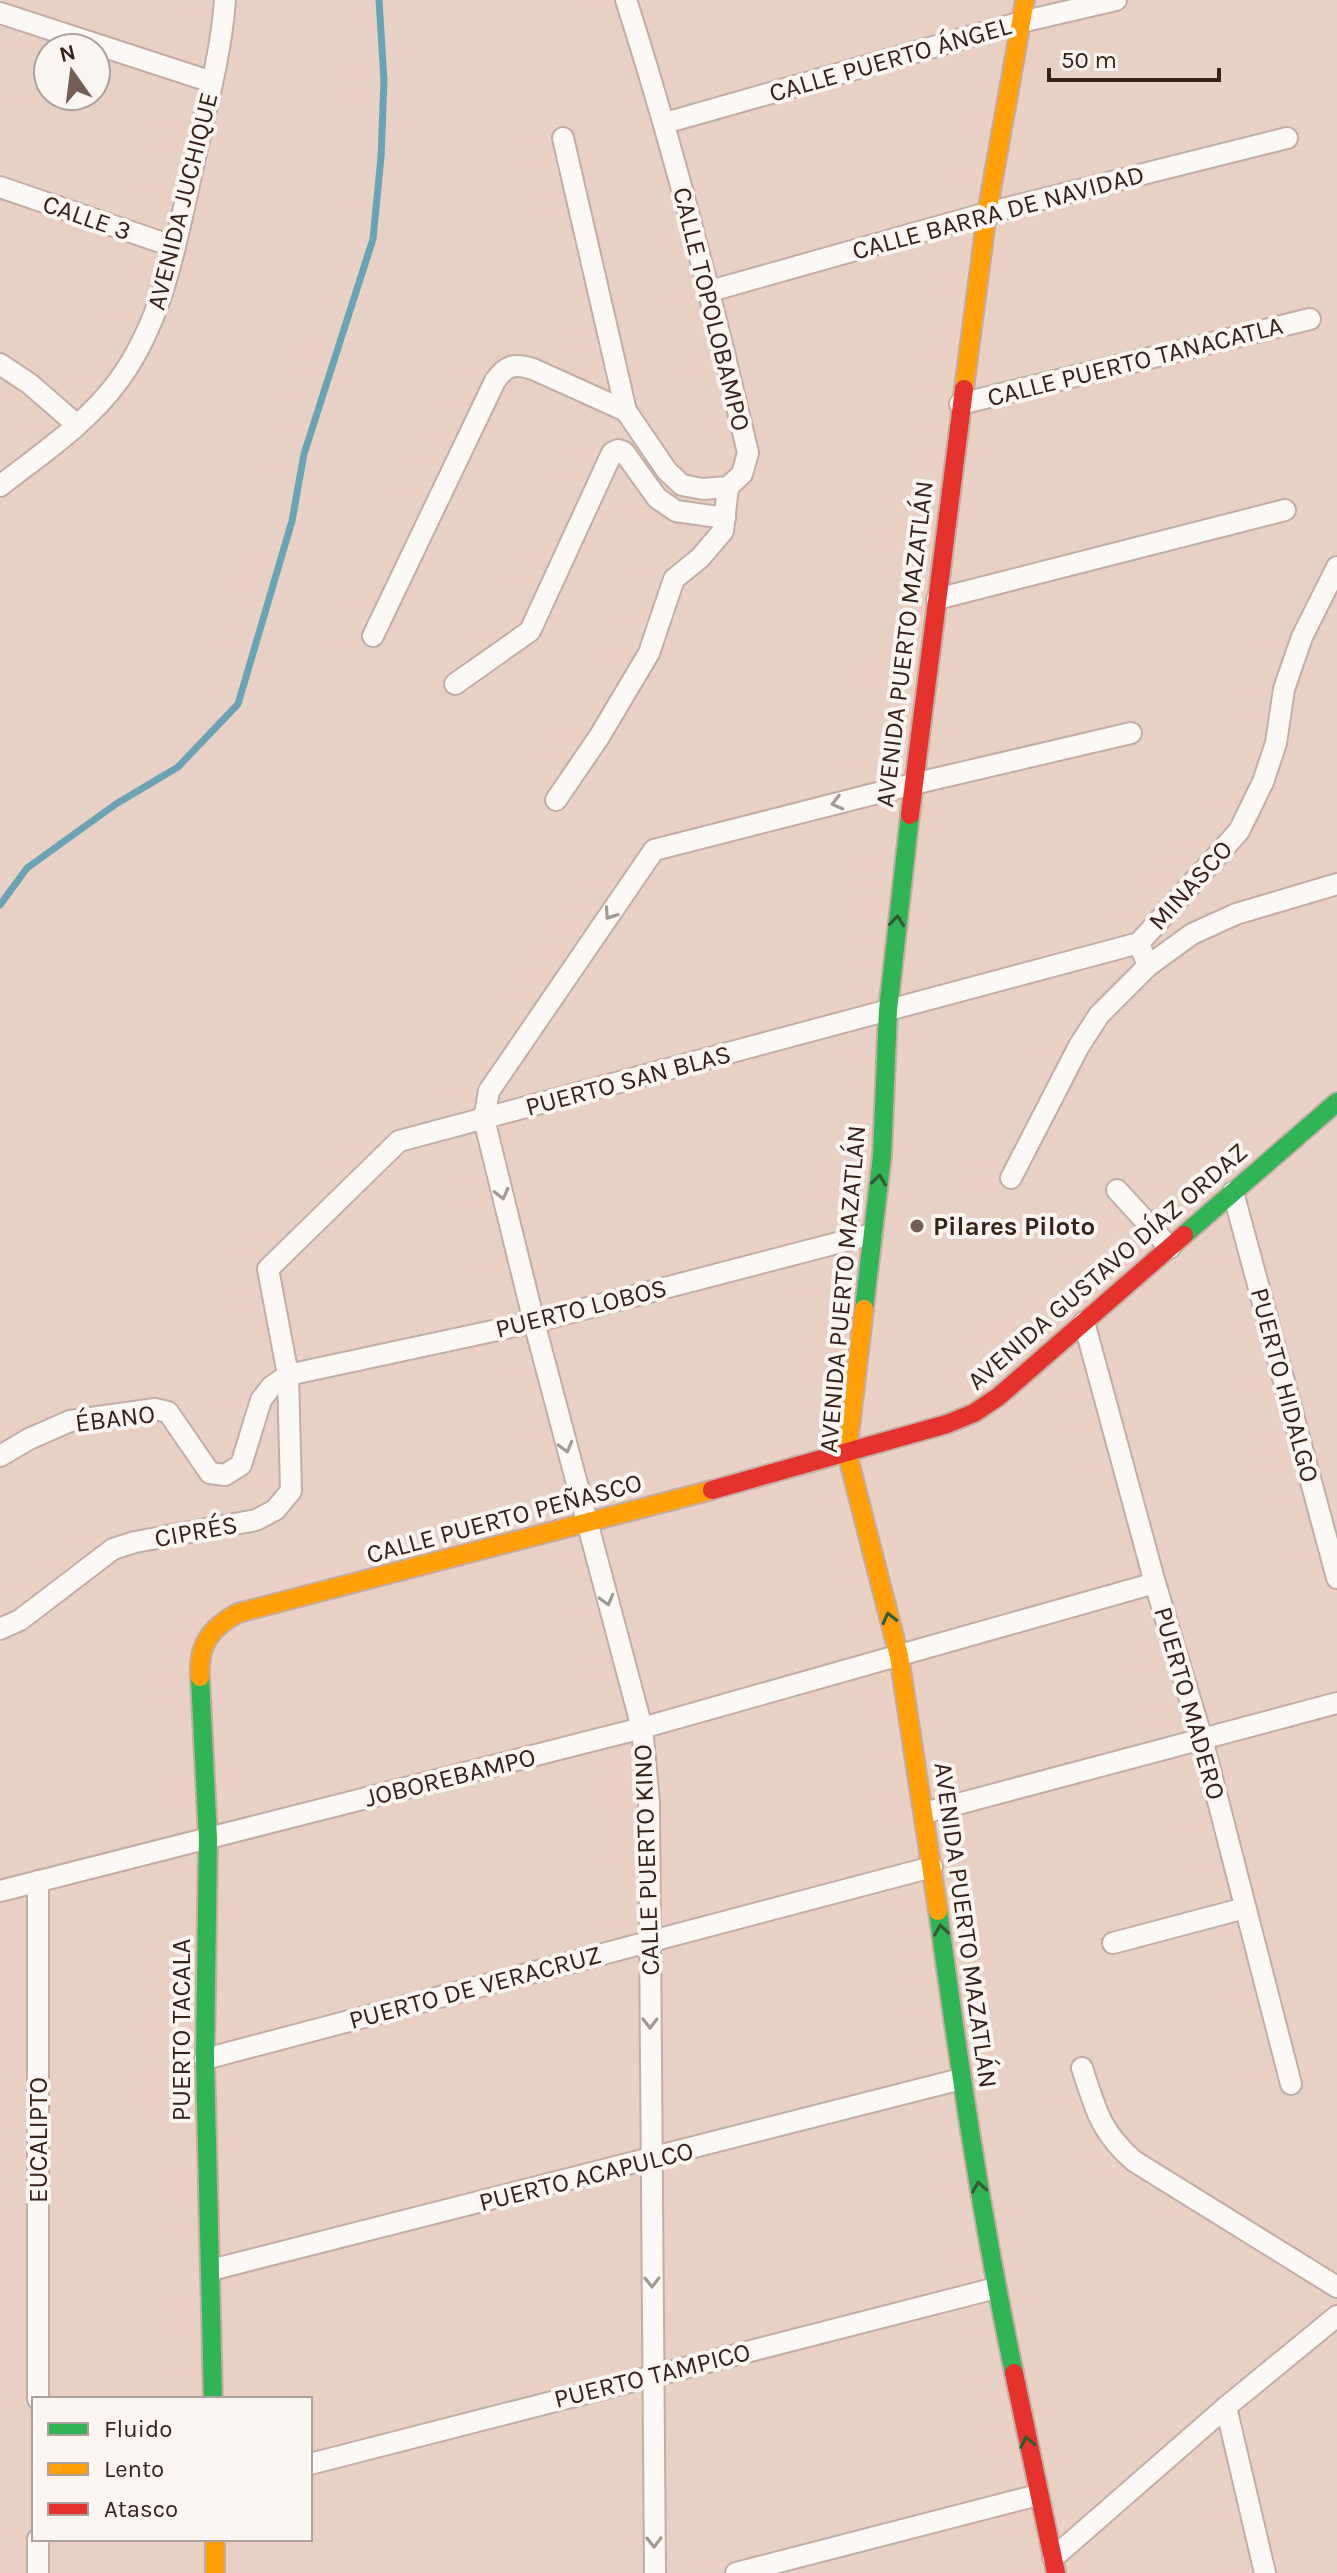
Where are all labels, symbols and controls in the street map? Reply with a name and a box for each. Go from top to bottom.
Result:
street label: CALLE PUERTO ÁNGEL [765,9,1015,109]
north arrow [32,32,112,112]
scale bar [1049,32,1219,82]
text: N [57,39,78,68]
text: 50 m [1061,46,1117,74]
street label: AVENIDA JUCHIQUE [140,89,225,313]
street label: CALLE BARRA DE NAVIDAD [849,159,1148,266]
street label: CALLE TOPOLOBAMPO [666,184,757,434]
street label: CALLE 3 [39,188,135,247]
street label: CALLE PUERTO TANACATLA [984,310,1286,413]
street label: AVENIDA PUERTO MAZATLÁN [868,479,940,809]
one-way arrow [830,794,844,811]
street label: MINASCO [1142,834,1239,937]
one-way arrow [605,906,620,920]
one-way arrow [889,914,906,927]
street label: PUERTO SAN BLAS [522,1038,734,1123]
street label: AVENIDA PUERTO MAZATLÁN [812,1124,872,1454]
street label: AVENIDA GUSTAVO DÍAZ ORDAZ [960,1136,1254,1396]
one-way arrow [870,1174,887,1187]
one-way arrow [493,1187,510,1201]
place label: Pilares Piloto [933,1211,1095,1242]
marker: Pilares Piloto [908,1217,926,1235]
street label: PUERTO LOBOS [492,1272,670,1345]
street label: PUERTO HIDALGO [1244,1284,1325,1486]
street label: ÉBANO [73,1397,157,1439]
one-way arrow [557,1439,574,1453]
street label: CALLE PUERTO PEÑASCO [363,1467,645,1570]
street label: CIPRÉS [152,1508,240,1554]
one-way arrow [597,1592,614,1606]
street label: PUERTO MADERO [1147,1603,1232,1803]
one-way arrow [881,1612,898,1625]
street label: JOBOREBAMPO [361,1741,539,1814]
street label: CALLE PUERTO KINO [627,1744,666,1976]
street label: AVENIDA PUERTO MAZATLÁN [927,1760,1005,2090]
one-way arrow [932,1923,949,1936]
street label: PUERTO TACALA [166,1939,197,2121]
street label: PUERTO DE VERACRUZ [345,1939,605,2036]
one-way arrow [641,2017,659,2030]
street label: EUCALIPTO [23,2077,54,2203]
street label: PUERTO ACAPULCO [476,2135,697,2218]
one-way arrow [971,2180,988,2194]
one-way arrow [643,2276,660,2289]
street label: PUERTO TAMPICO [551,2336,753,2415]
legend [32,2397,312,2541]
text: Fluido [104,2415,172,2443]
one-way arrow [1019,2436,1036,2450]
text: Lento [104,2455,164,2483]
text: Atasco [104,2495,178,2523]
one-way arrow [645,2536,663,2549]

